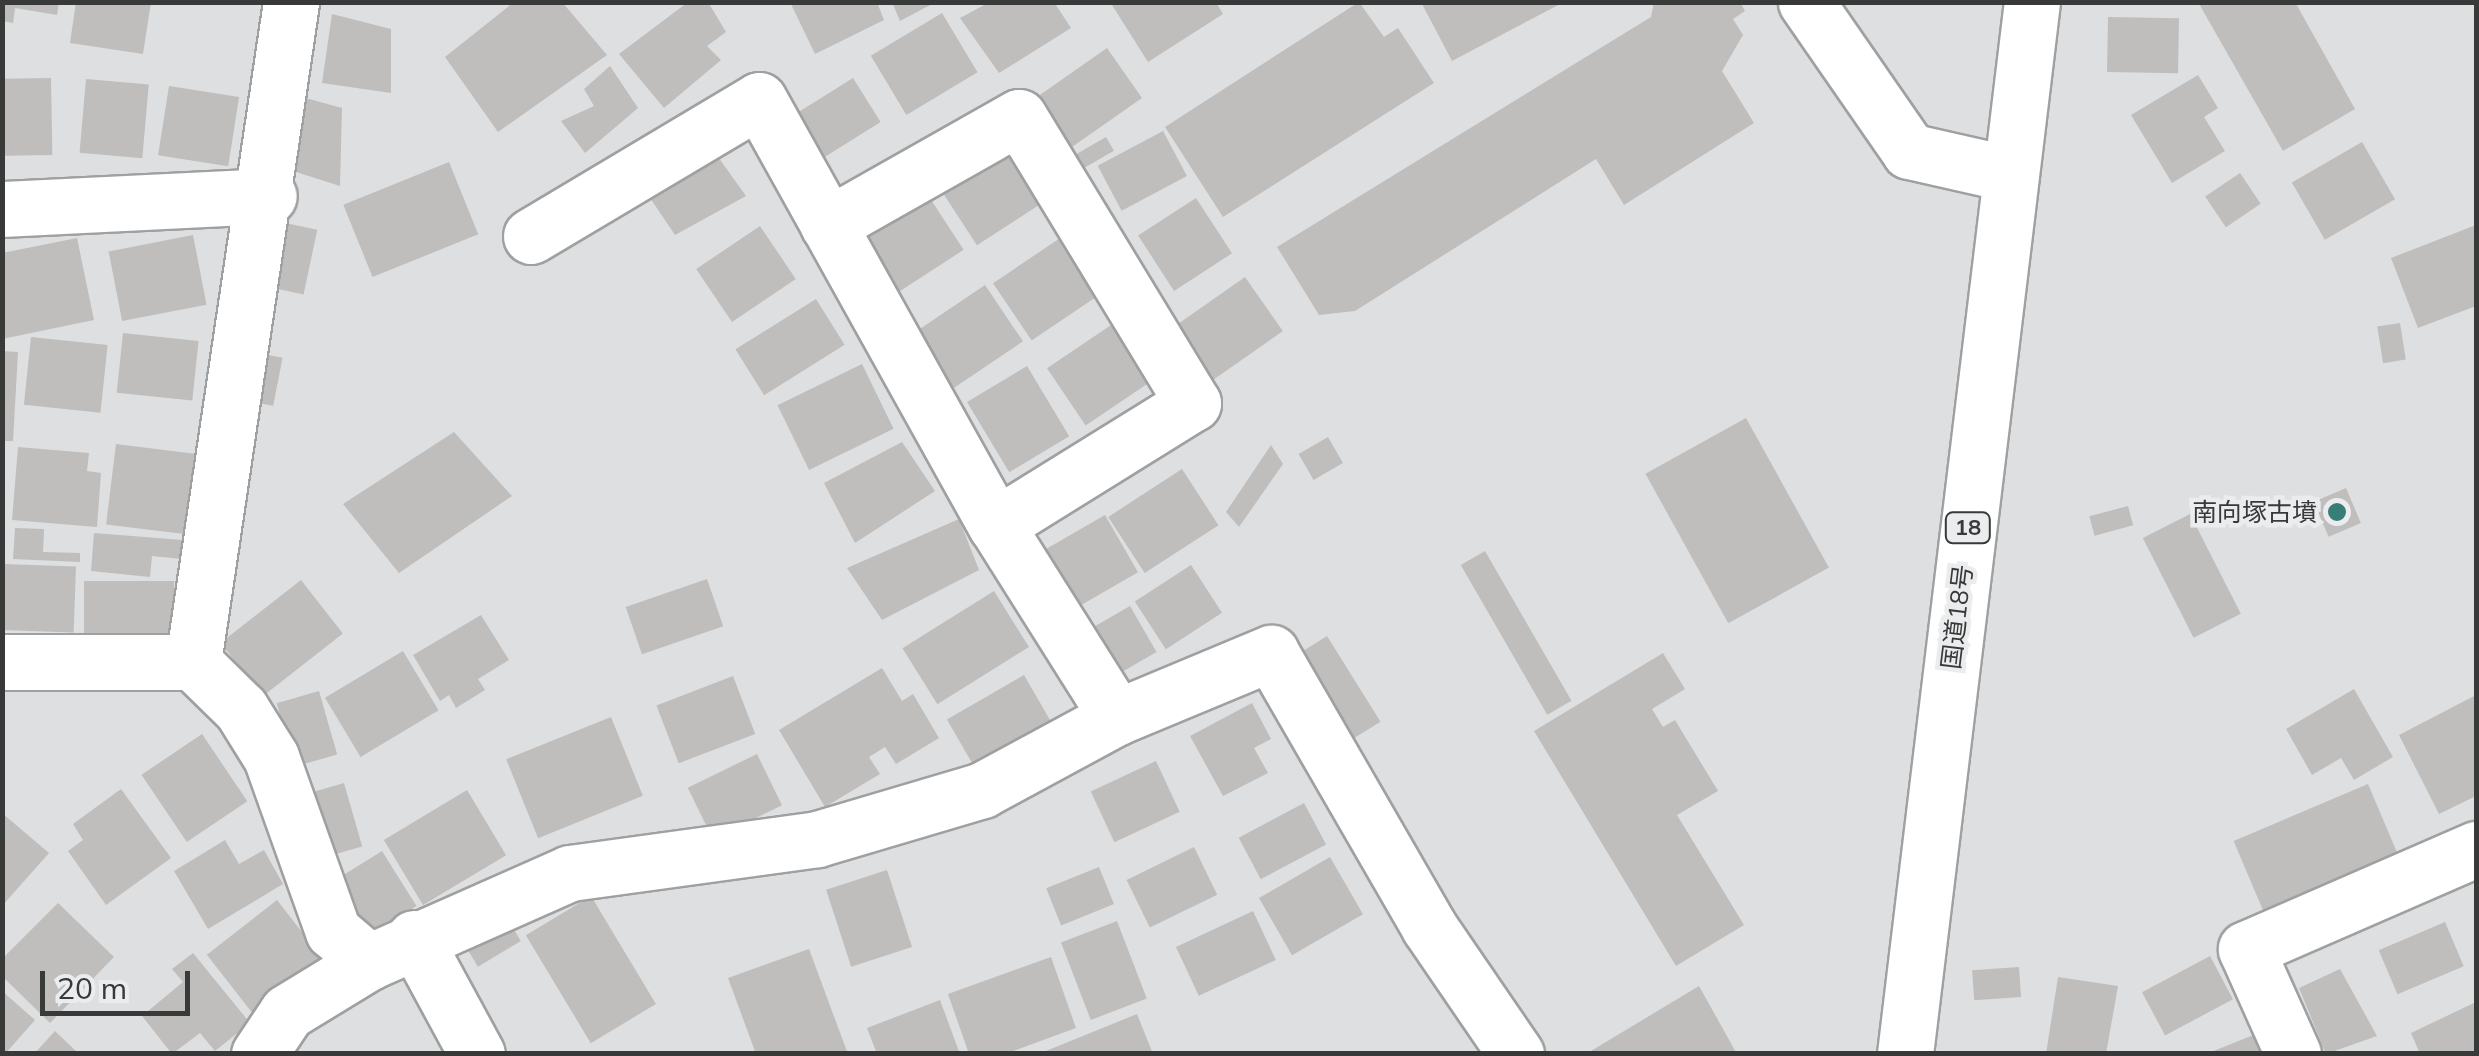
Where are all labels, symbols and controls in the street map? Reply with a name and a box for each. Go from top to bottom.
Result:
place label: 南向塚古墳 [2192,497,2317,527]
marker: 南向塚古墳 [2326,501,2348,523]
road number: 18 [1943,511,1993,545]
street label: 国道18号 [1936,563,1978,671]
scale bar [45,951,195,1013]
text: 20 m [57,969,127,1007]

